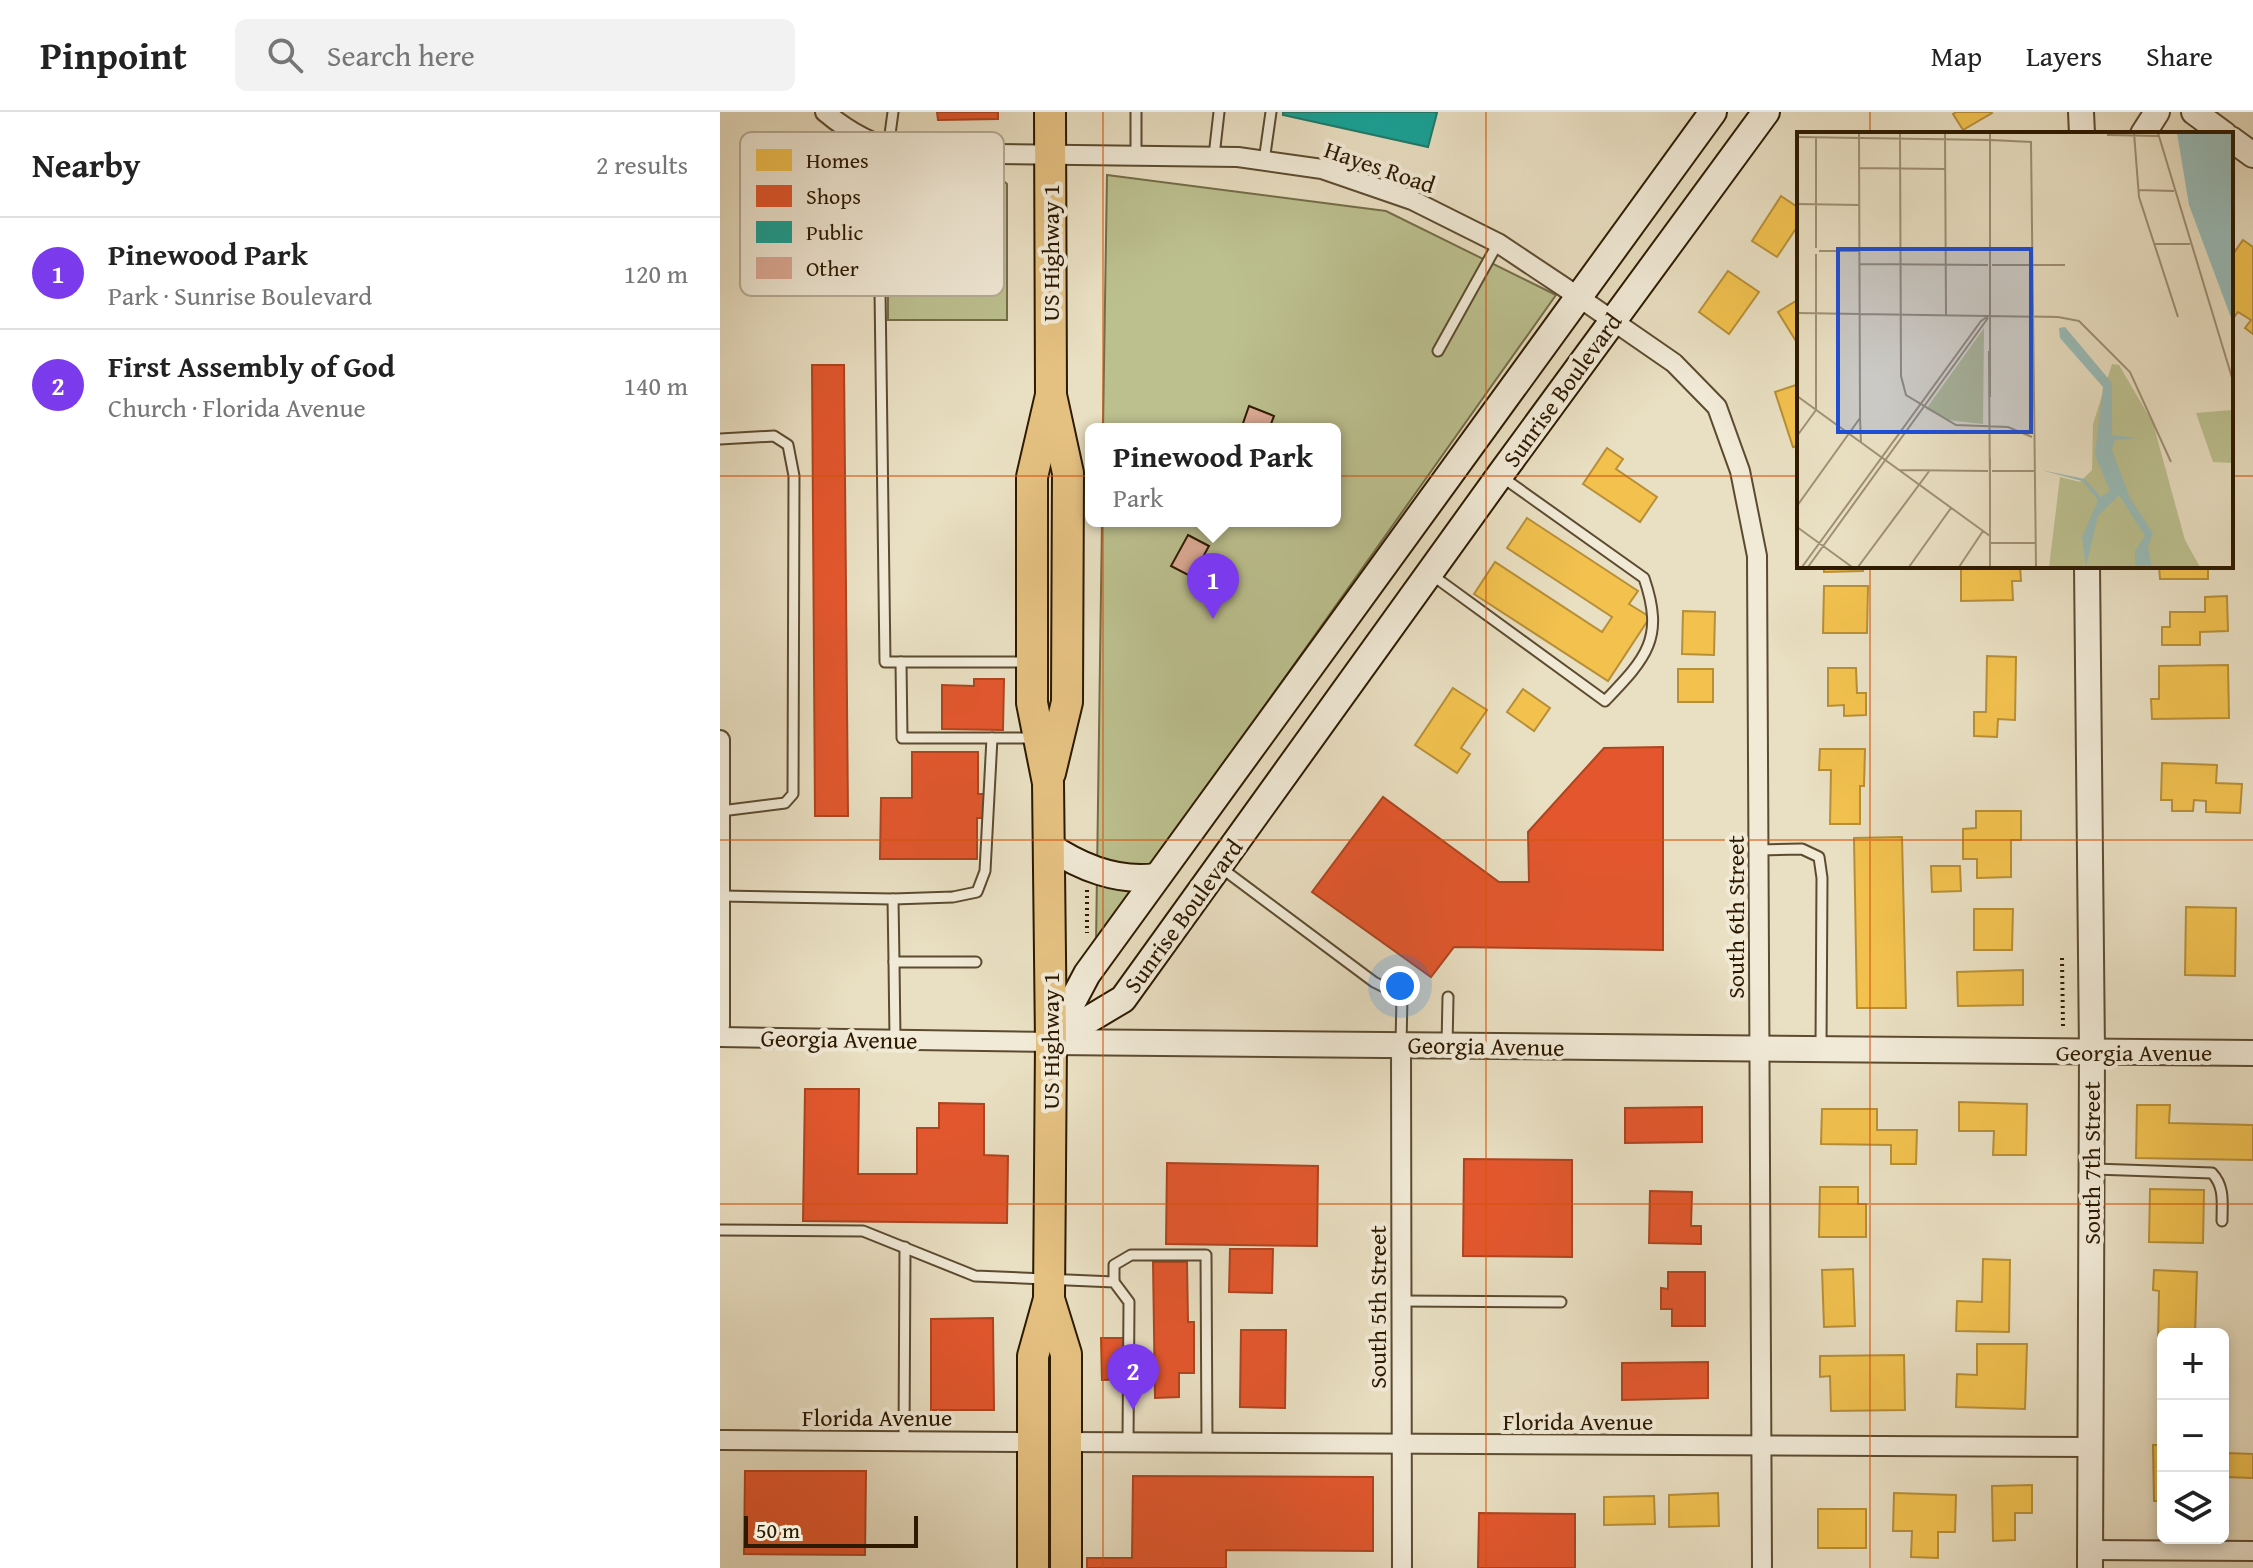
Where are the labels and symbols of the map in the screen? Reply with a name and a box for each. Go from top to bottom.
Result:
legend [740,132,1004,296]
street label: Hayes Road [1320,132,1440,202]
inset map [1797,132,2233,568]
text: Homes [806,144,869,176]
text: Shops [806,180,861,212]
street label: US Highway 1 [1033,184,1068,322]
text: Public [806,216,863,248]
text: Other [806,252,859,284]
street label: Sunrise Boulevard [1494,306,1630,474]
pin: 1 [1187,553,1239,619]
street label: Sunrise Boulevard [1115,832,1251,1000]
street label: South 6th Street [1718,835,1753,999]
your location [1380,966,1420,1006]
street label: US Highway 1 [1033,972,1068,1110]
street label: Georgia Avenue [760,1020,918,1058]
street label: Georgia Avenue [1407,1027,1565,1065]
street label: Georgia Avenue [2056,1035,2212,1070]
street label: South 7th Street [2074,1081,2109,1245]
street label: South 5th Street [1360,1225,1395,1389]
pin: 2 [1107,1344,1159,1410]
street label: Florida Avenue [802,1400,952,1435]
street label: Florida Avenue [1503,1404,1653,1439]
scale bar [744,1512,918,1548]

